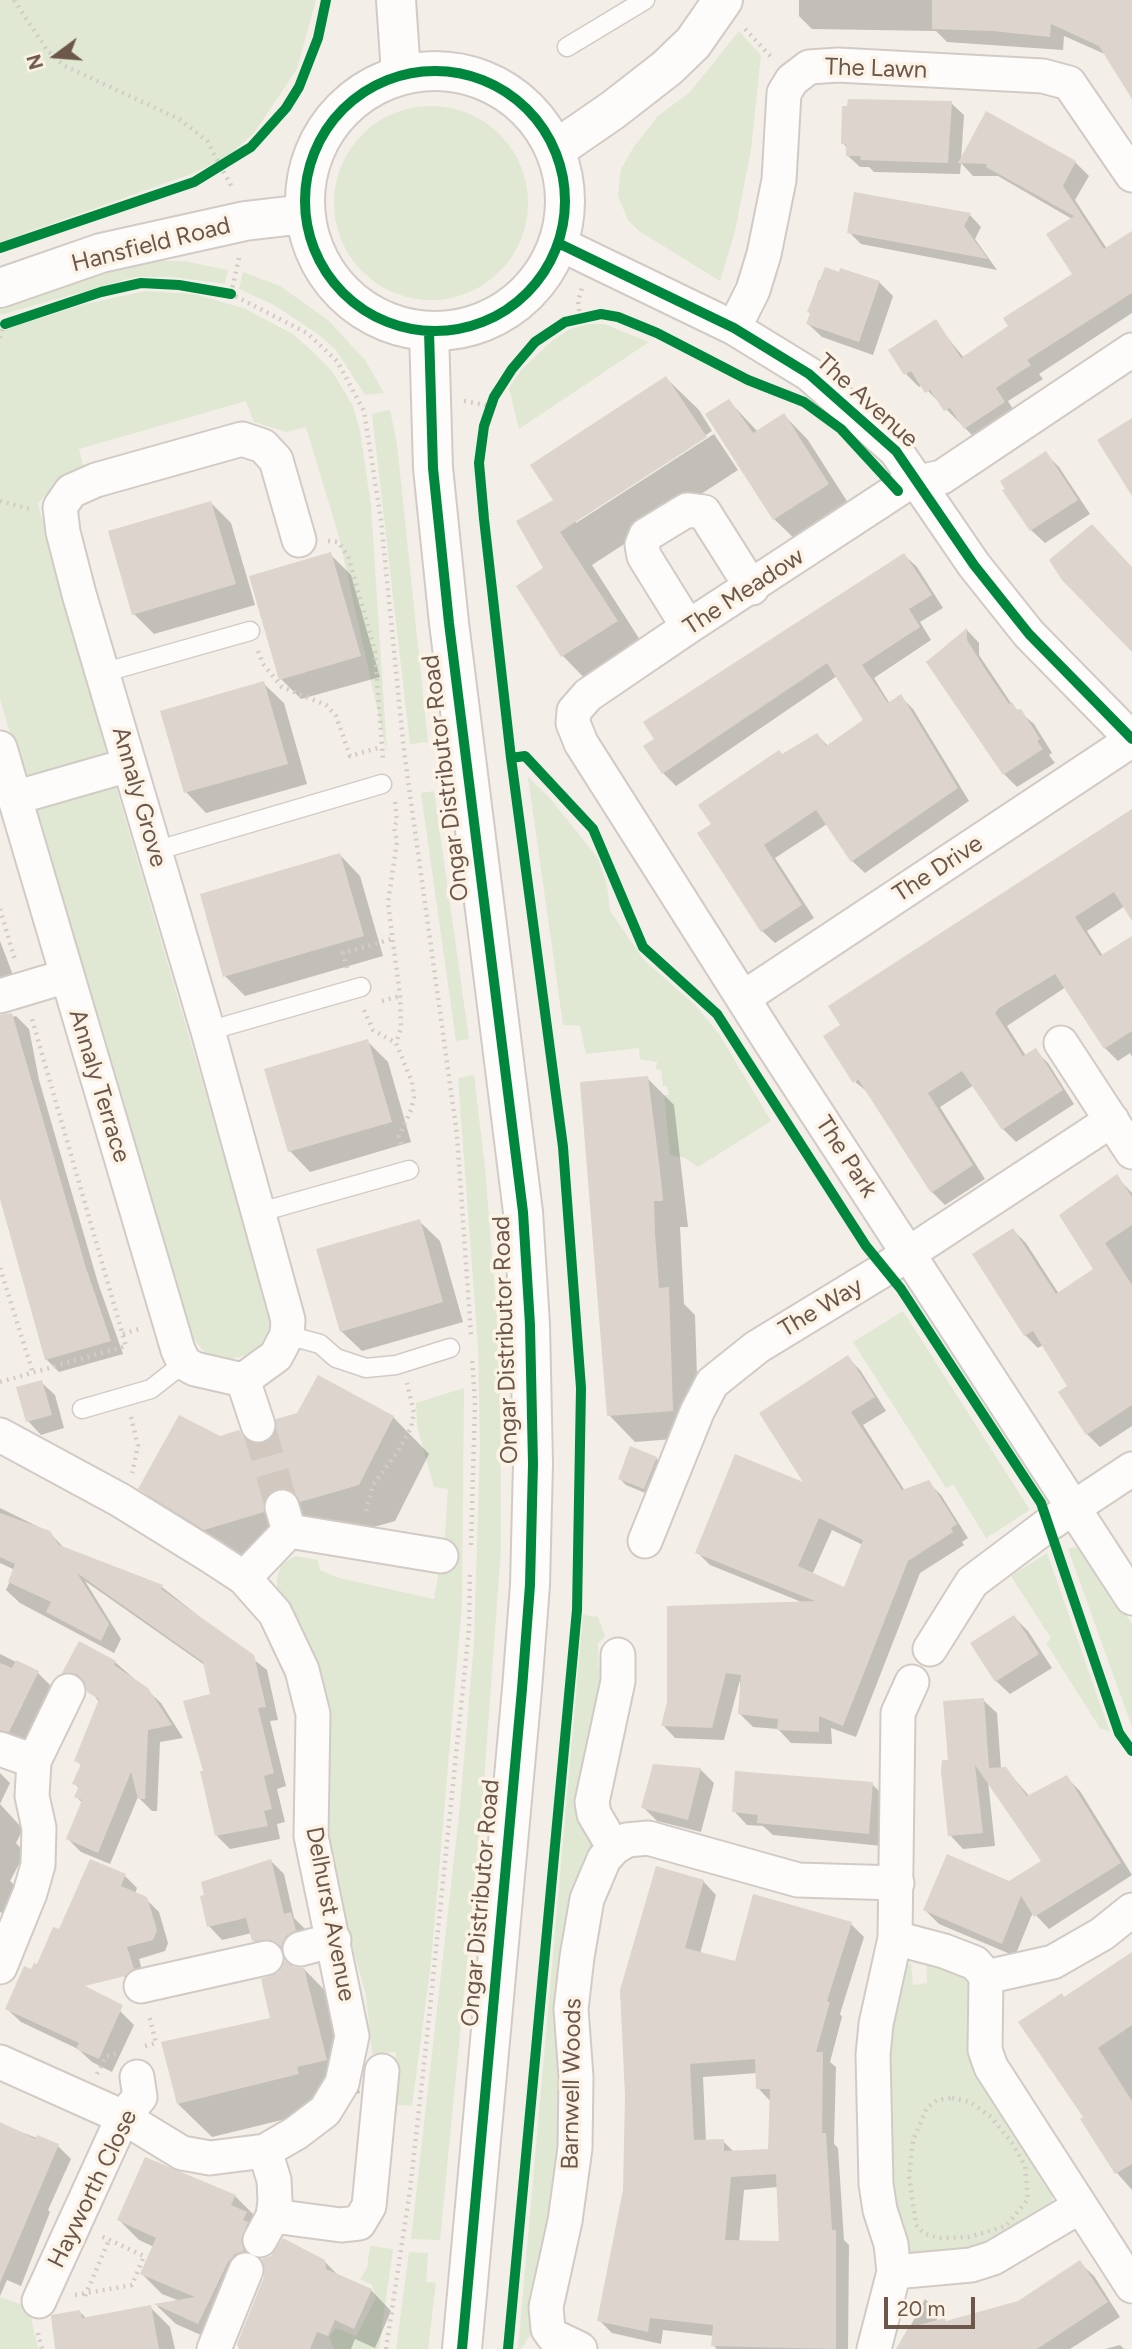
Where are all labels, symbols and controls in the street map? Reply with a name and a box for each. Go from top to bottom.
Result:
north arrow [21,21,91,91]
text: N [22,52,48,72]
street label: The Lawn [824,53,928,85]
street label: Hansfield Road [68,211,234,279]
street label: The Avenue [810,348,924,454]
street label: The Meadow [678,542,810,642]
street label: Ongar Distributor Road [417,653,475,903]
street label: Annaly Grove [105,724,173,870]
street label: The Drive [888,829,988,909]
street label: Annaly Terrace [62,1006,136,1166]
street label: The Park [809,1111,883,1203]
street label: Ongar Distributor Road [487,1216,525,1464]
street label: The Way [774,1272,868,1344]
street label: Ongar Distributor Road [456,1778,506,2028]
street label: Delhurst Avenue [299,1824,361,2004]
street label: Barnwell Woods [556,1998,588,2170]
street label: Hayworth Close [42,2105,144,2273]
scale bar [887,2282,978,2326]
text: 20 m [897,2296,945,2321]

